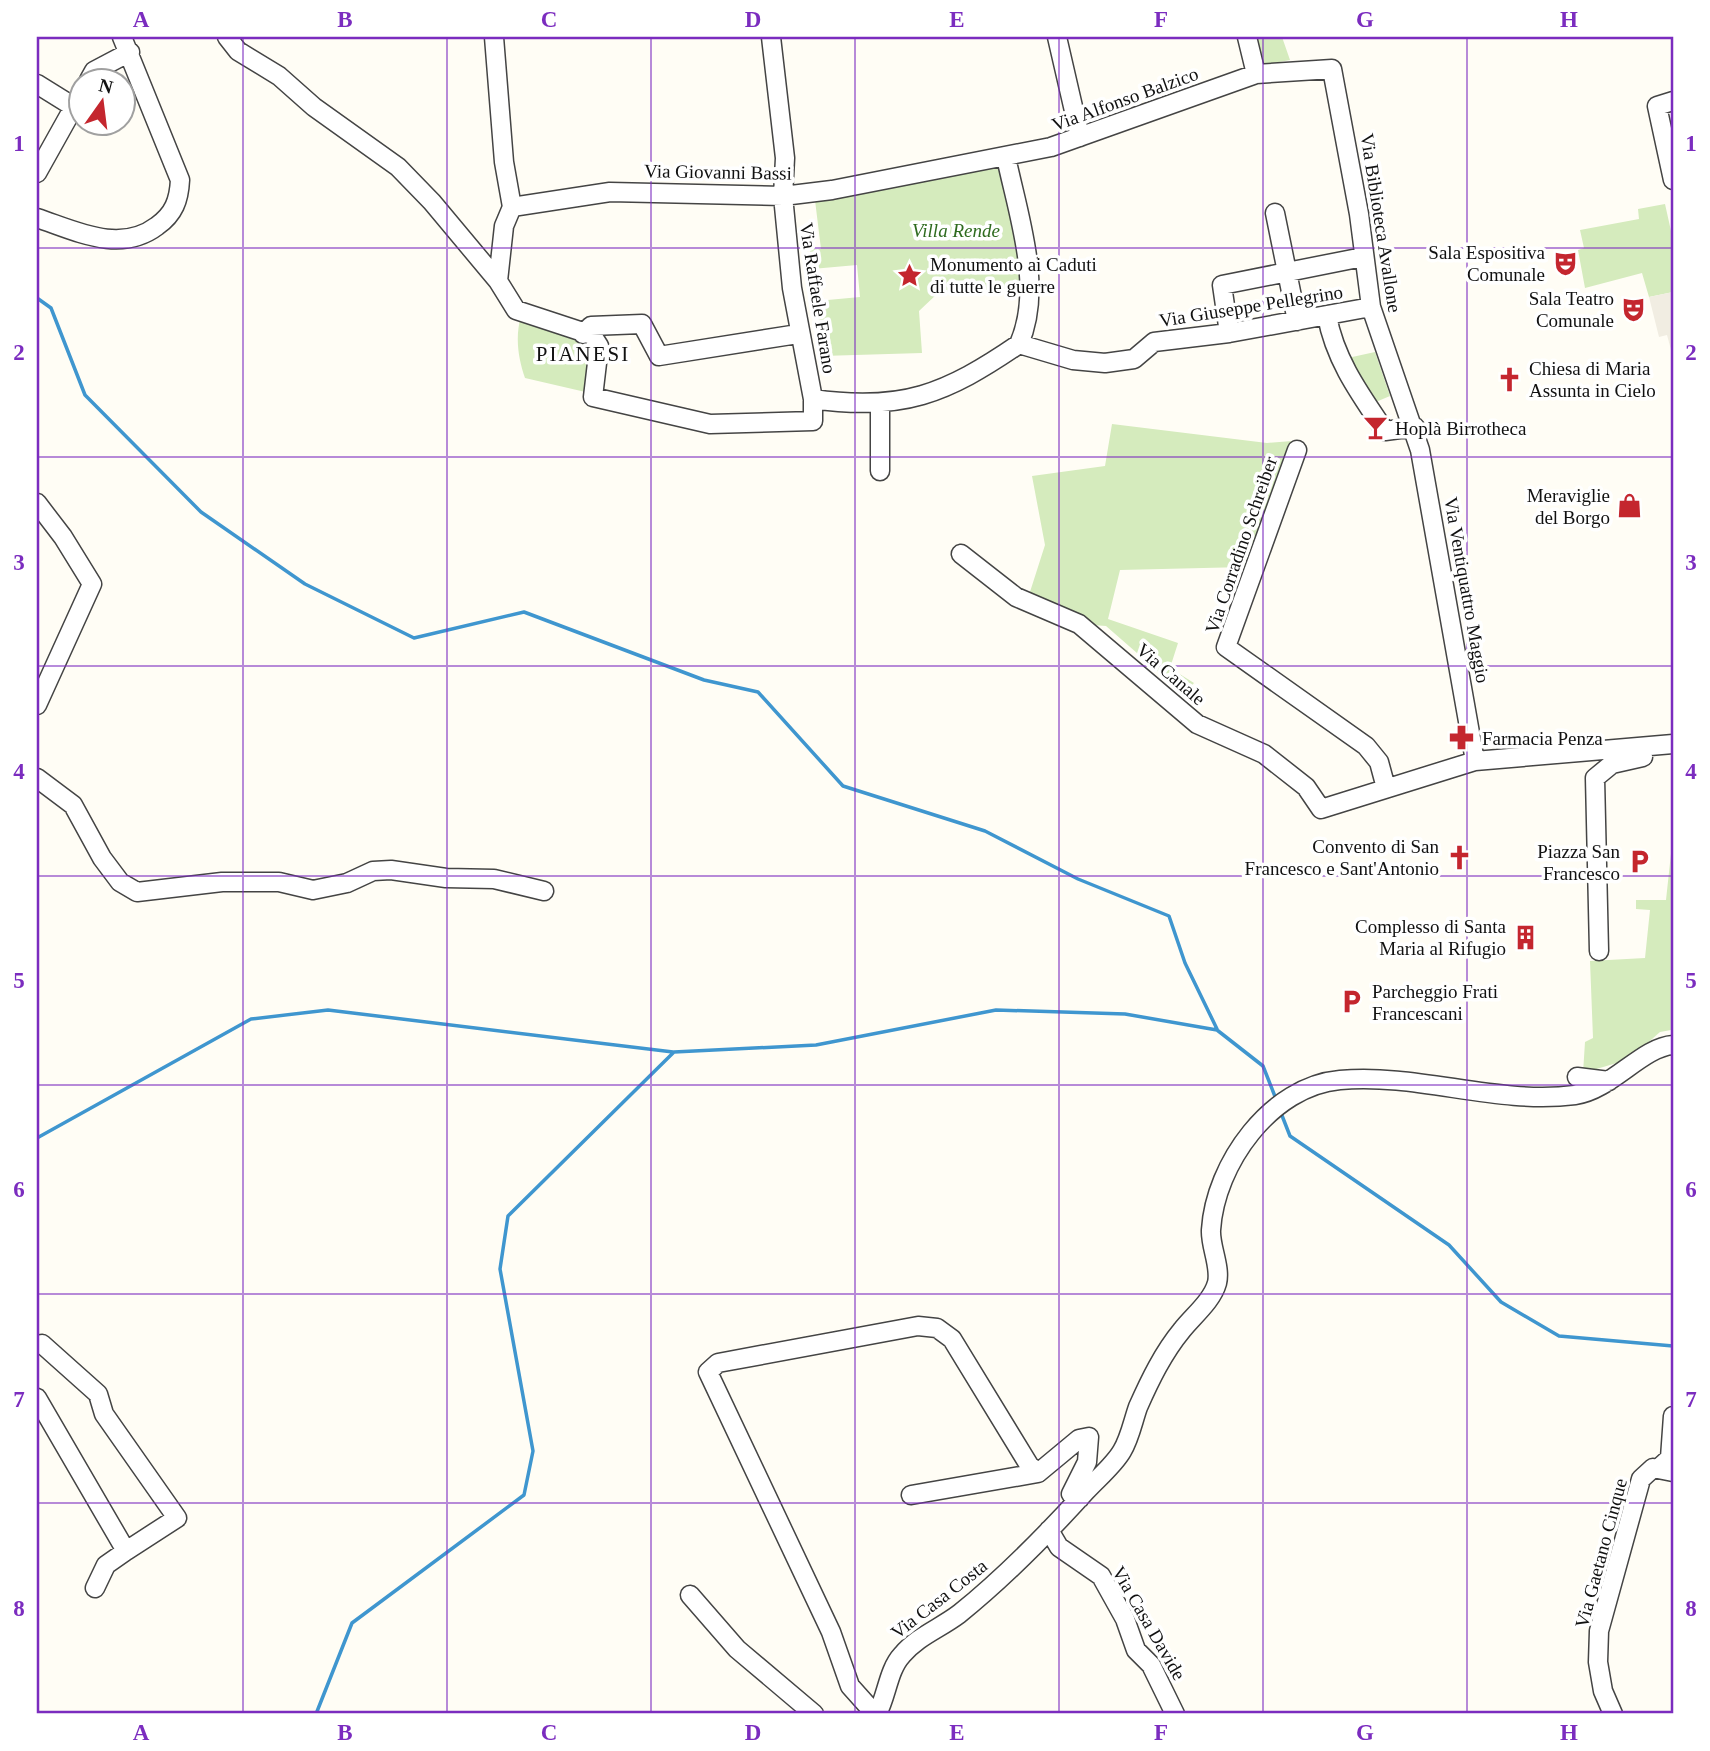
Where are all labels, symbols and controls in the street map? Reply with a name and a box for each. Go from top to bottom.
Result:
text: A [133,7,150,32]
text: B [337,7,353,32]
text: C [541,7,557,32]
text: D [745,7,761,32]
text: E [949,7,965,32]
text: F [1154,7,1168,32]
text: G [1356,7,1374,32]
text: H [1560,7,1578,32]
street label: Via Alfonso Balzico [1049,63,1201,135]
north arrow [66,66,136,136]
text: N [97,74,115,98]
text: 1 [13,131,25,156]
text: 1 [1685,131,1697,156]
street label: Via Biblioteca Avallone [1356,132,1406,314]
street label: Via Giovanni Bassi [644,160,792,184]
park label: Villa Rende [912,220,1000,241]
street label: Via Raffaele Farano [796,221,840,375]
place label: Sala Espositiva Comunale [1428,242,1546,285]
theatre icon: Sala Espositiva Comunale [1551,249,1579,277]
place label: Monumento ai Caduti di tutte le guerre [930,254,1097,297]
place icon: Monumento ai Caduti di tutte le guerre [896,261,924,289]
street label: Via Giuseppe Pellegrino [1158,281,1344,331]
place label: Sala Teatro Comunale [1529,288,1614,331]
theatre icon: Sala Teatro Comunale [1620,295,1648,323]
text: 2 [13,340,25,365]
text: 2 [1685,340,1697,365]
district label: PIANESI [536,342,630,366]
place label: Chiesa di Maria Assunta in Cielo [1529,358,1656,401]
church icon: Chiesa di Maria Assunta in Cielo [1495,365,1523,393]
bar icon: Hoplà Birrotheca [1361,414,1389,442]
place label: Hoplà Birrotheca [1395,418,1527,439]
street label: Via Corradino Schreiber [1201,453,1281,636]
place label: Meraviglie del Borgo [1527,485,1610,528]
shop icon: Meraviglie del Borgo [1616,492,1644,520]
street label: Via Ventiquattro Maggio [1440,495,1494,685]
text: 3 [13,550,25,575]
text: 3 [1685,550,1697,575]
street label: Via Canale [1132,639,1210,709]
pharmacy icon: Farmacia Penza [1448,724,1476,752]
place label: Farmacia Penza [1482,728,1603,749]
text: 4 [13,759,25,784]
text: 4 [1685,759,1697,784]
place label: Convento di San Francesco e Sant'Antonio [1245,836,1439,879]
place label: Piazza San Francesco [1537,841,1621,884]
church icon: Convento di San Francesco e Sant'Antonio [1445,843,1473,871]
parking icon: Piazza San Francesco [1626,848,1654,876]
place label: Complesso di Santa Maria al Rifugio [1355,916,1507,959]
building icon: Complesso di Santa Maria al Rifugio [1512,923,1540,951]
text: 5 [13,968,25,993]
text: 5 [1685,968,1697,993]
place label: Parcheggio Frati Francescani [1372,981,1498,1024]
parking icon: Parcheggio Frati Francescani [1338,988,1366,1016]
text: 6 [13,1177,25,1202]
text: 6 [1685,1177,1697,1202]
text: 7 [13,1387,25,1412]
text: 7 [1685,1387,1697,1412]
street label: Via Gaetano Cinque [1571,1476,1631,1630]
street label: Via Casa Costa [887,1555,992,1643]
street label: Via Casa Davide [1108,1563,1190,1683]
text: 8 [13,1596,25,1621]
text: 8 [1685,1596,1697,1621]
text: A [133,1720,150,1745]
text: B [337,1720,353,1745]
text: C [541,1720,557,1745]
text: D [745,1720,761,1745]
text: E [949,1720,965,1745]
text: F [1154,1720,1168,1745]
text: G [1356,1720,1374,1745]
text: H [1560,1720,1578,1745]

